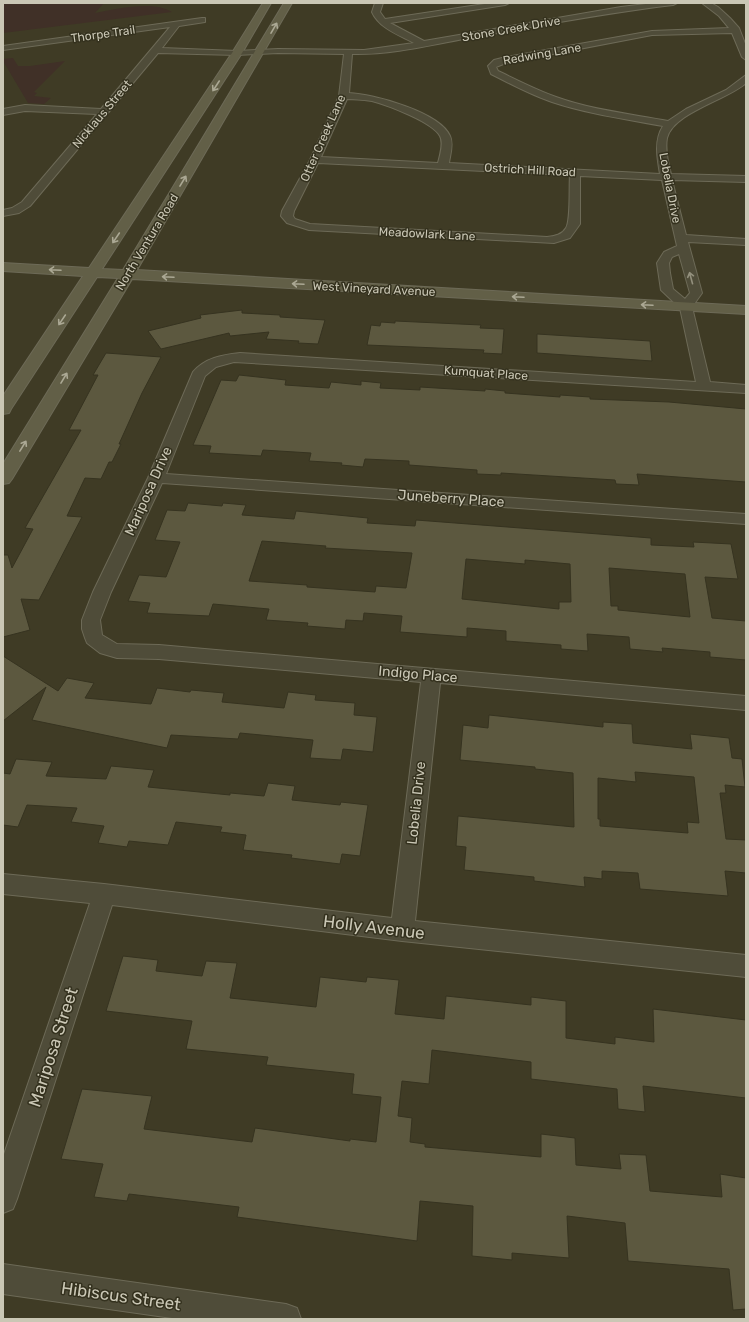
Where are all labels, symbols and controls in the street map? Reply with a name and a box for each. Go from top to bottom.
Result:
street label: Stone Creek Drive [461,13,562,45]
one-way arrow [270,22,278,34]
street label: Thorpe Trail [70,23,136,45]
street label: Redwing Lane [502,40,582,68]
street label: Nicklaus Street [69,77,135,151]
one-way arrow [212,80,220,91]
street label: Otter Creek Lane [298,92,349,184]
street label: Lobelia Drive [656,152,684,225]
street label: Ostrich Hill Road [484,161,576,179]
one-way arrow [179,175,187,187]
street label: North Ventura Road [113,191,181,293]
street label: Meadowlark Lane [378,224,476,244]
one-way arrow [112,232,120,243]
one-way arrow [49,266,62,273]
one-way arrow [687,272,695,285]
one-way arrow [162,274,175,281]
street label: West Vineyard Avenue [312,279,436,299]
one-way arrow [292,281,305,288]
one-way arrow [512,293,525,301]
one-way arrow [641,301,654,308]
one-way arrow [58,314,66,325]
street label: Kumquat Place [444,363,529,383]
one-way arrow [61,372,69,384]
one-way arrow [20,440,28,452]
street label: Mariposa Drive [121,444,176,538]
street label: Juneberry Place [397,486,505,511]
street label: Indigo Place [378,663,458,686]
street label: Lobelia Drive [404,760,429,846]
street label: Holly Avenue [322,911,426,943]
street label: Mariposa Street [24,984,82,1109]
street label: Hibiscus Street [60,1278,183,1314]

